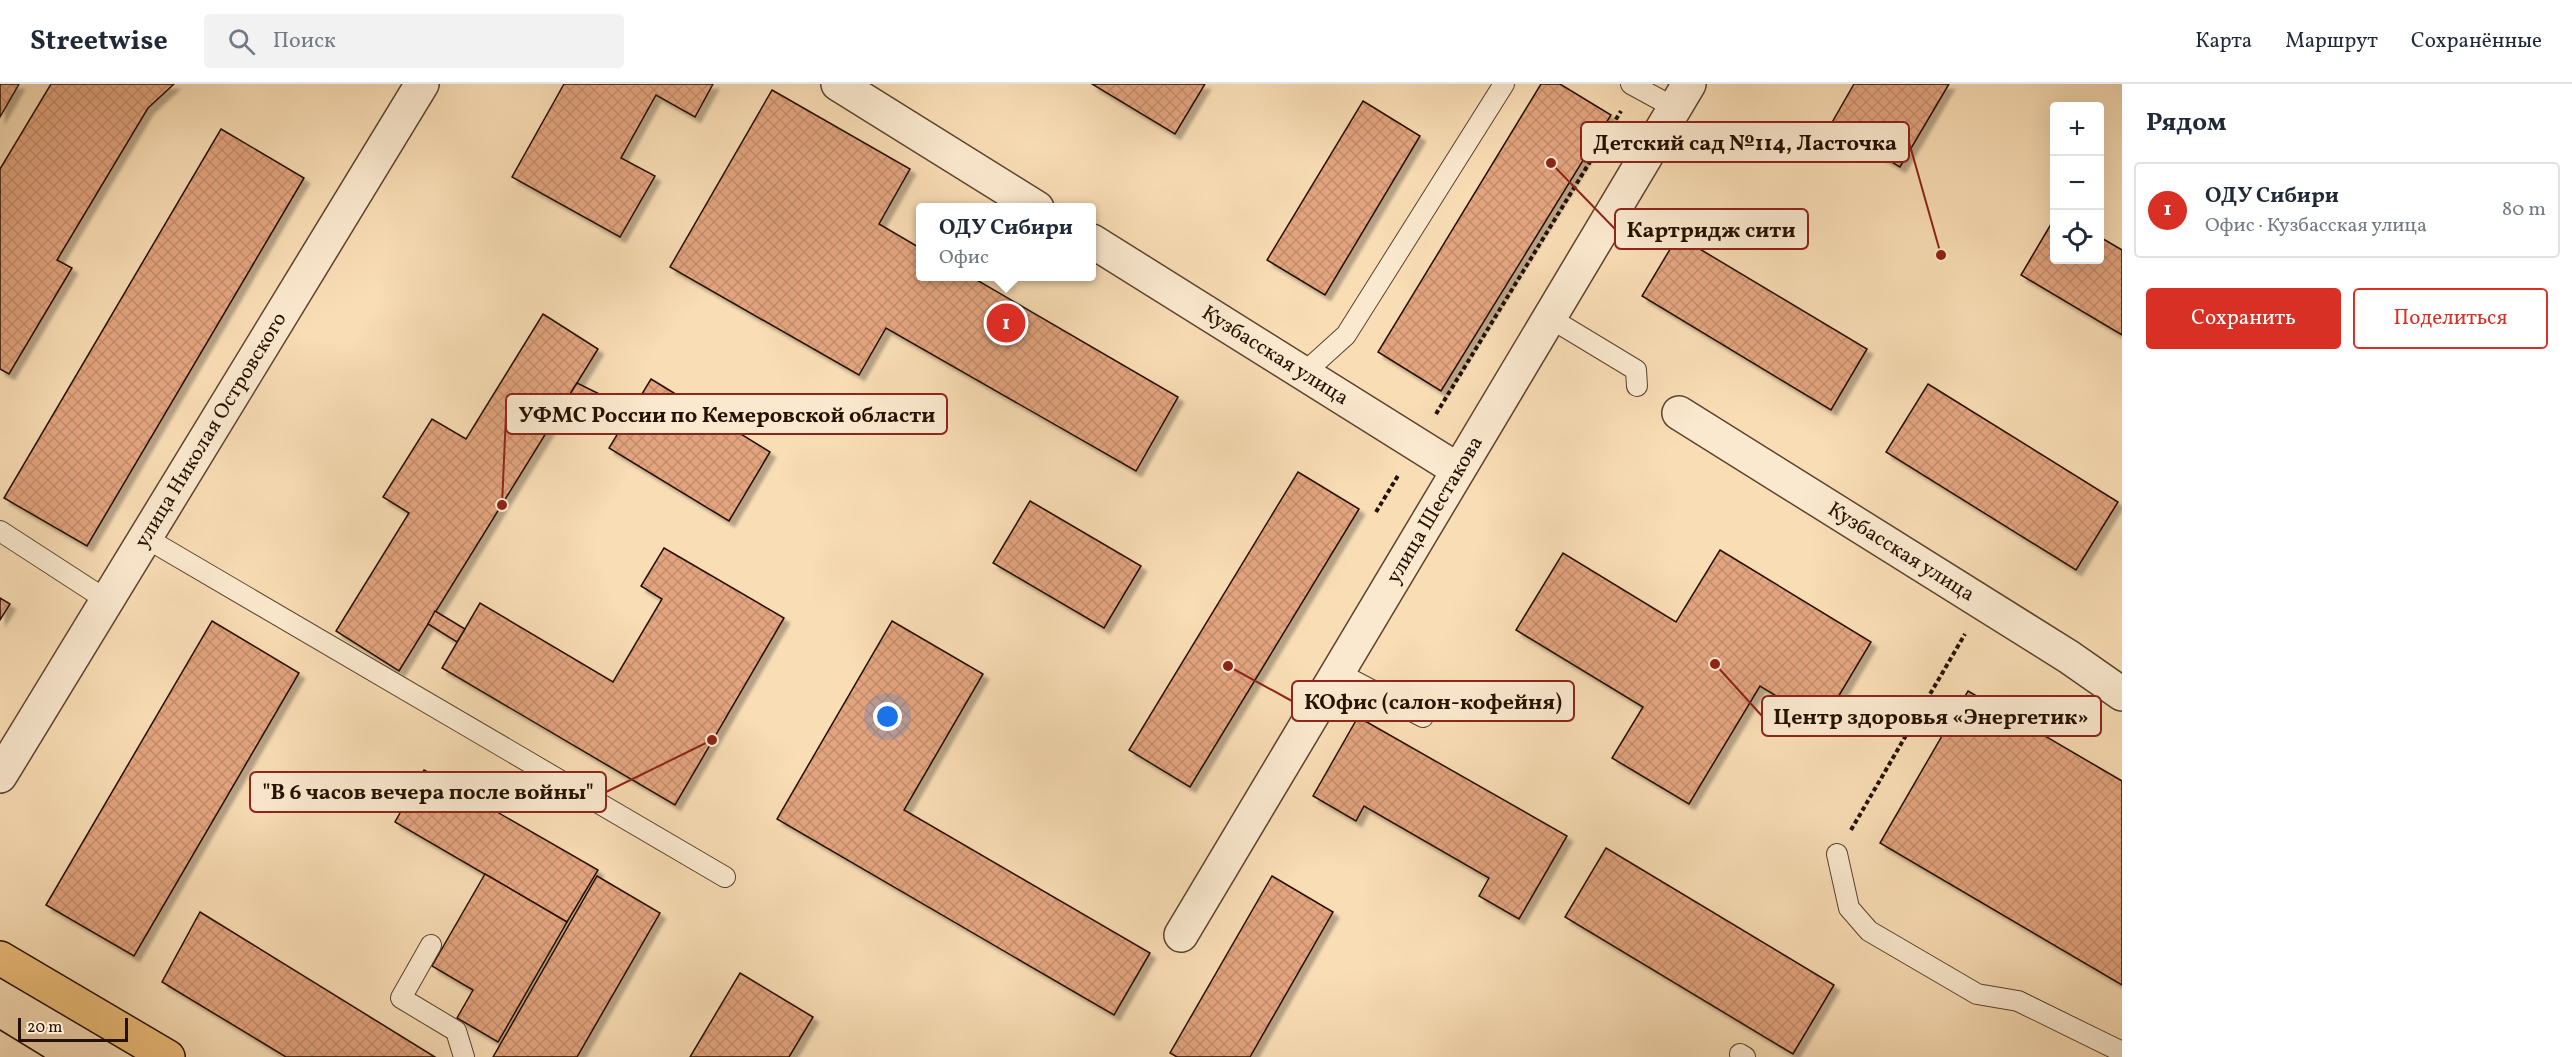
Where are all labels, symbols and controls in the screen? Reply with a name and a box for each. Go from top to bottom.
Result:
search box [204,14,624,68]
text: Streetwise [30,22,168,61]
icon: search [225,25,258,58]
text: Поиск [273,26,336,57]
text: Карта [2195,27,2252,56]
text: Маршрут [2285,27,2378,56]
text: Сохранённые [2411,27,2542,56]
map controls [2050,102,2104,264]
button: + [2050,102,2104,156]
text: Рядом [2146,105,2226,141]
callout: Детский сад №114, Ласточка [1581,122,1909,162]
text: Детский сад №114, Ласточка [1593,129,1897,160]
button: − [2050,156,2104,210]
text: ОДУ Сибири [2205,181,2339,212]
text: 1 [2163,196,2172,224]
text: 80 m [2502,196,2546,224]
popup [916,203,1096,281]
callout: Картридж сити [1615,209,1808,249]
button: locate [2050,210,2104,264]
text: Офис · Кузбасская улица [2205,212,2427,240]
text: ОДУ Сибири [939,213,1073,244]
text: Картридж сити [1626,216,1796,247]
text: Офис [939,244,989,272]
button: Сохранить [2146,288,2341,349]
button: Поделиться [2353,288,2548,349]
street label: Кузбасская улица [1196,299,1354,412]
pin: 1 [986,300,1026,346]
street label: улица Николая Островского [128,307,294,554]
callout: УФМС России по Кемеровской области [506,394,947,434]
text: УФМС России по Кемеровской области [518,401,936,432]
street label: улица Шестакова [1379,431,1490,589]
street label: Кузбасская улица [1822,495,1980,609]
callout: КОфис (салон-кофейня) [1292,681,1574,721]
text: КОфис (салон-кофейня) [1304,688,1562,719]
callout: Центр здоровья «Энергетик» [1762,696,2101,736]
your location [873,702,902,731]
text: Центр здоровья «Энергетик» [1773,703,2089,734]
callout: "В 6 часов вечера после войны" [250,772,606,812]
text: "В 6 часов вечера после войны" [262,778,594,809]
scale bar [18,1015,128,1042]
text: 20 m [27,1017,62,1039]

